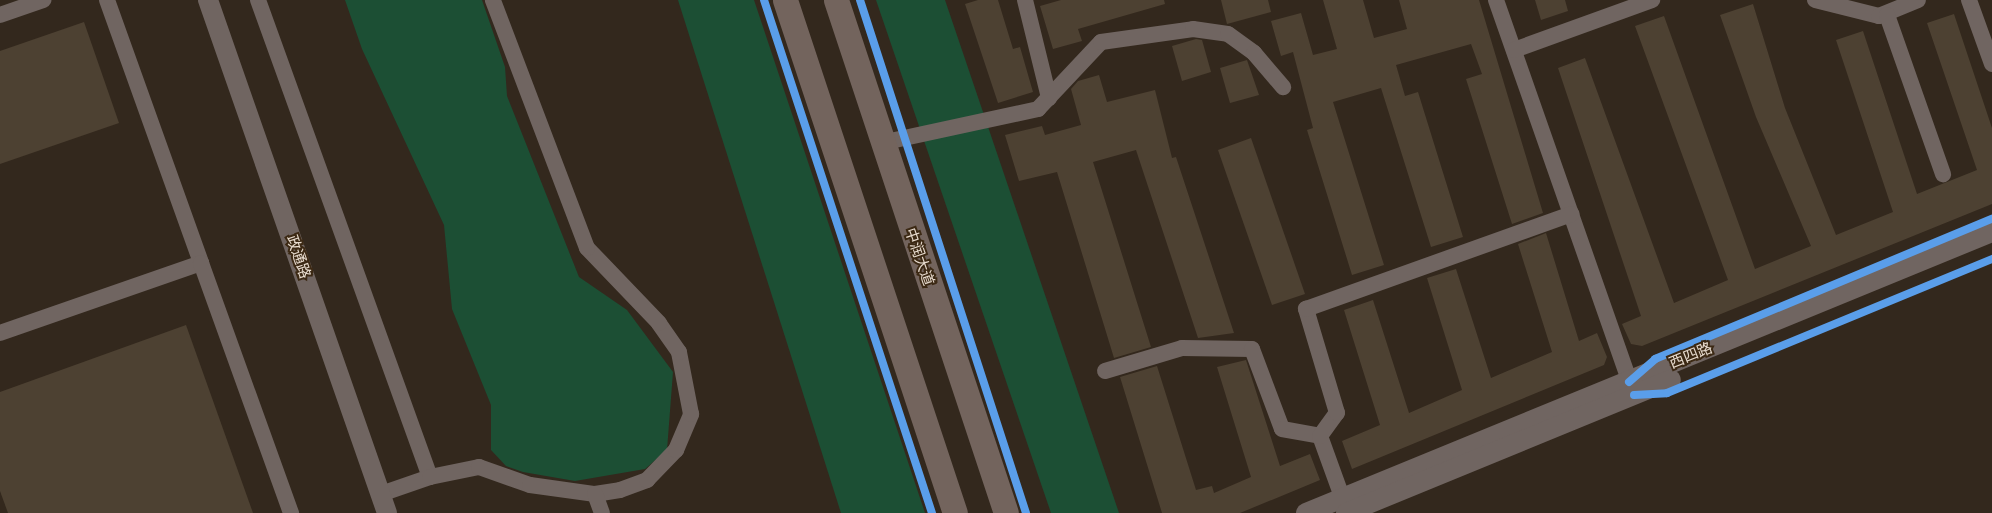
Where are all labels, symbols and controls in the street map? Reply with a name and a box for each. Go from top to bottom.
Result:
street label: 中润大道 [901,226,937,288]
street label: 政通路 [282,233,314,281]
street label: 西四路 [1667,339,1715,373]

